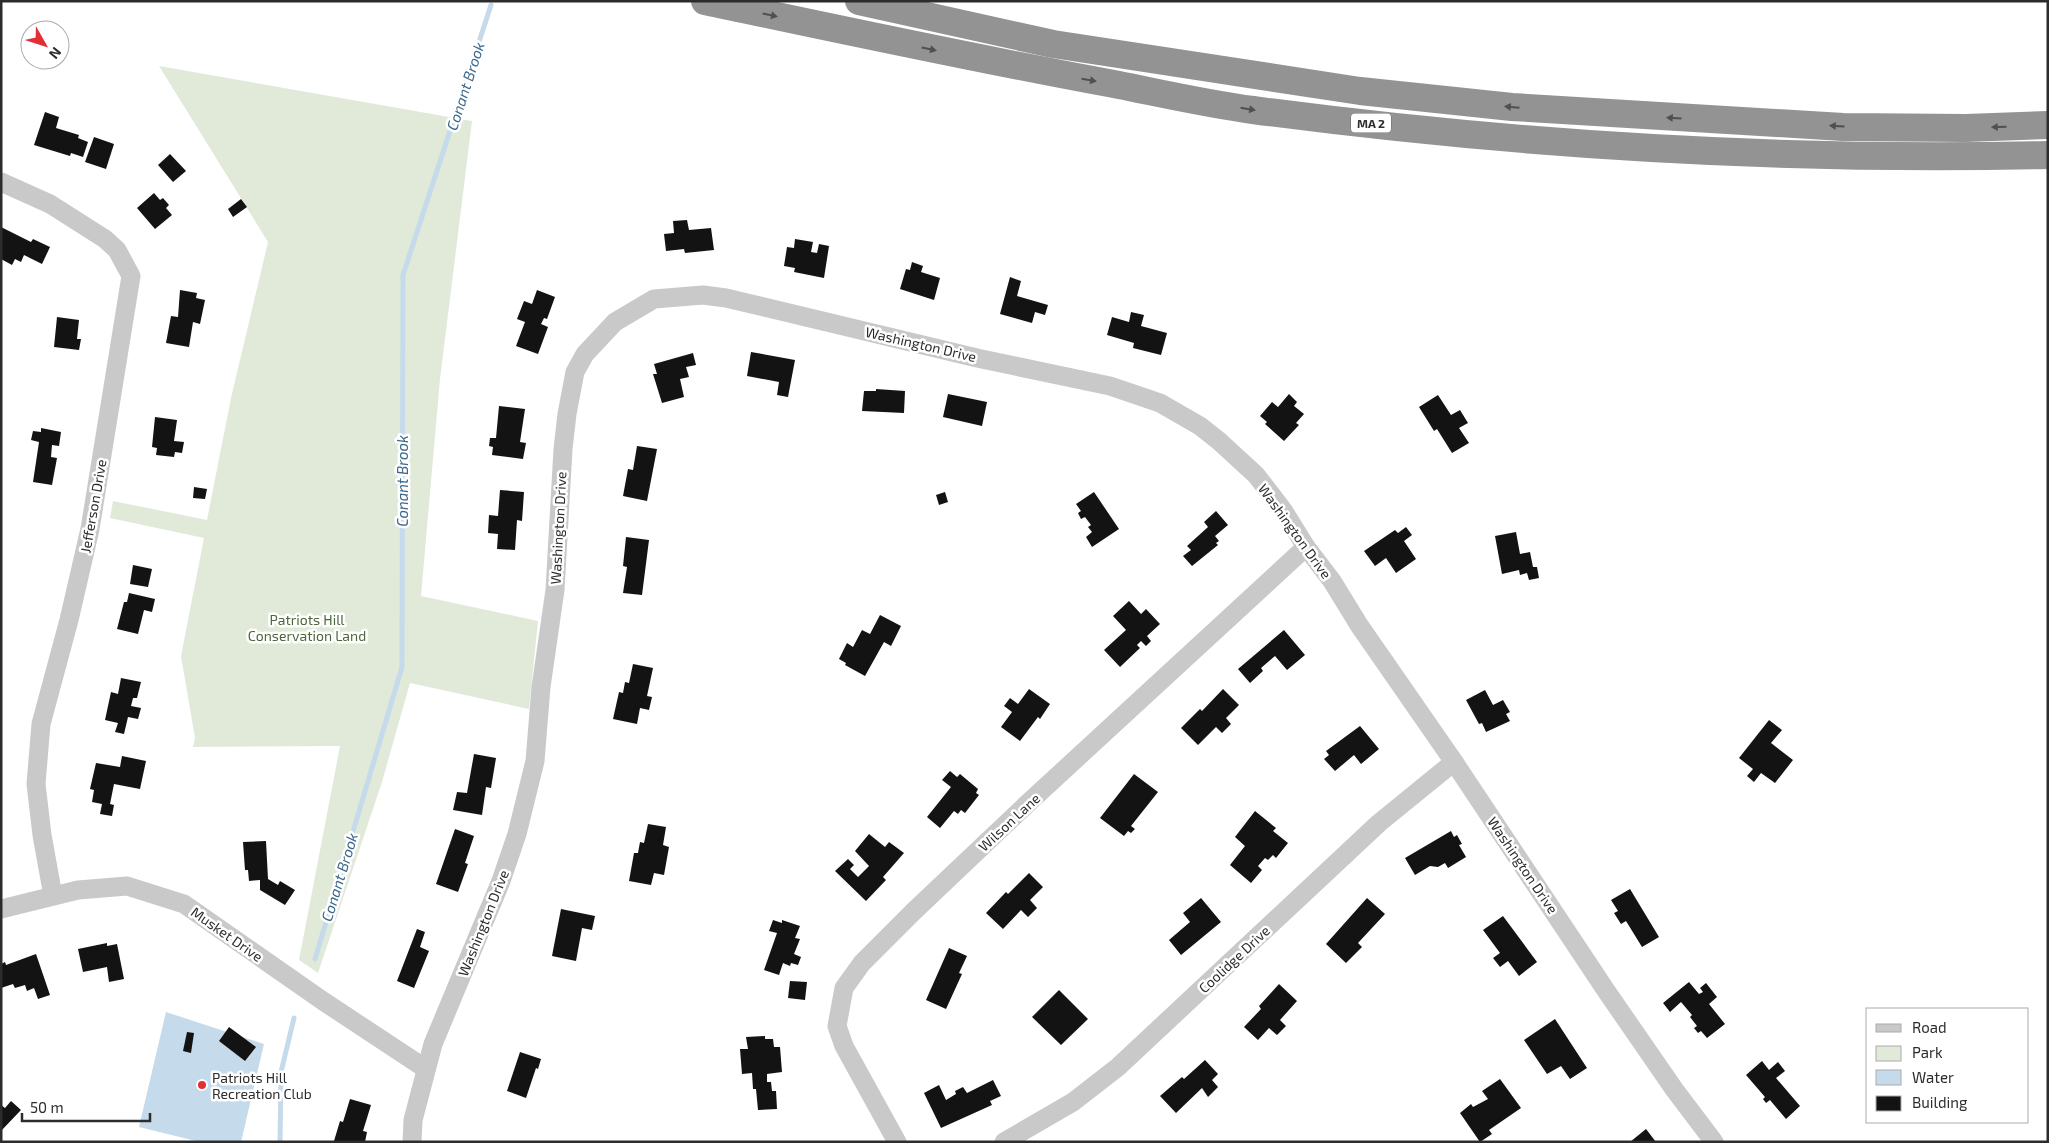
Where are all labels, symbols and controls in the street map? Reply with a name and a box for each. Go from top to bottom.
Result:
one-way arrow [763,11,778,19]
north arrow [20,20,70,70]
water label: Conant Brook [442,39,488,132]
text: N [46,44,65,63]
one-way arrow [922,45,938,53]
one-way arrow [1081,76,1097,84]
one-way arrow [1504,103,1520,111]
one-way arrow [1241,105,1257,113]
one-way arrow [1666,113,1682,121]
road number: MA 2 [1351,114,1391,132]
one-way arrow [1828,122,1844,130]
one-way arrow [1991,123,2007,131]
street label: Washington Drive [864,323,978,365]
water label: Conant Brook [393,435,411,527]
street label: Jefferson Drive [76,458,110,554]
street label: Washington Drive [547,471,569,585]
street label: Washington Drive [1255,480,1335,582]
park label: Patriots Hill Conservation Land [248,611,366,644]
street label: Wilson Lane [975,789,1043,855]
street label: Washington Drive [1484,813,1562,917]
water label: Conant Brook [317,830,361,923]
street label: Washington Drive [454,867,512,979]
street label: Musket Drive [188,903,266,965]
street label: Coolidge Drive [1195,922,1273,996]
legend [1866,1008,2029,1123]
text: Road [1912,1018,1947,1036]
text: Park [1912,1043,1943,1061]
text: Water [1912,1068,1954,1086]
place label: Patriots Hill Recreation Club [212,1069,312,1102]
marker: Patriots Hill Recreation Club [196,1079,208,1091]
scale bar [22,1090,150,1122]
text: Building [1912,1093,1968,1111]
text: 50 m [30,1098,64,1116]

